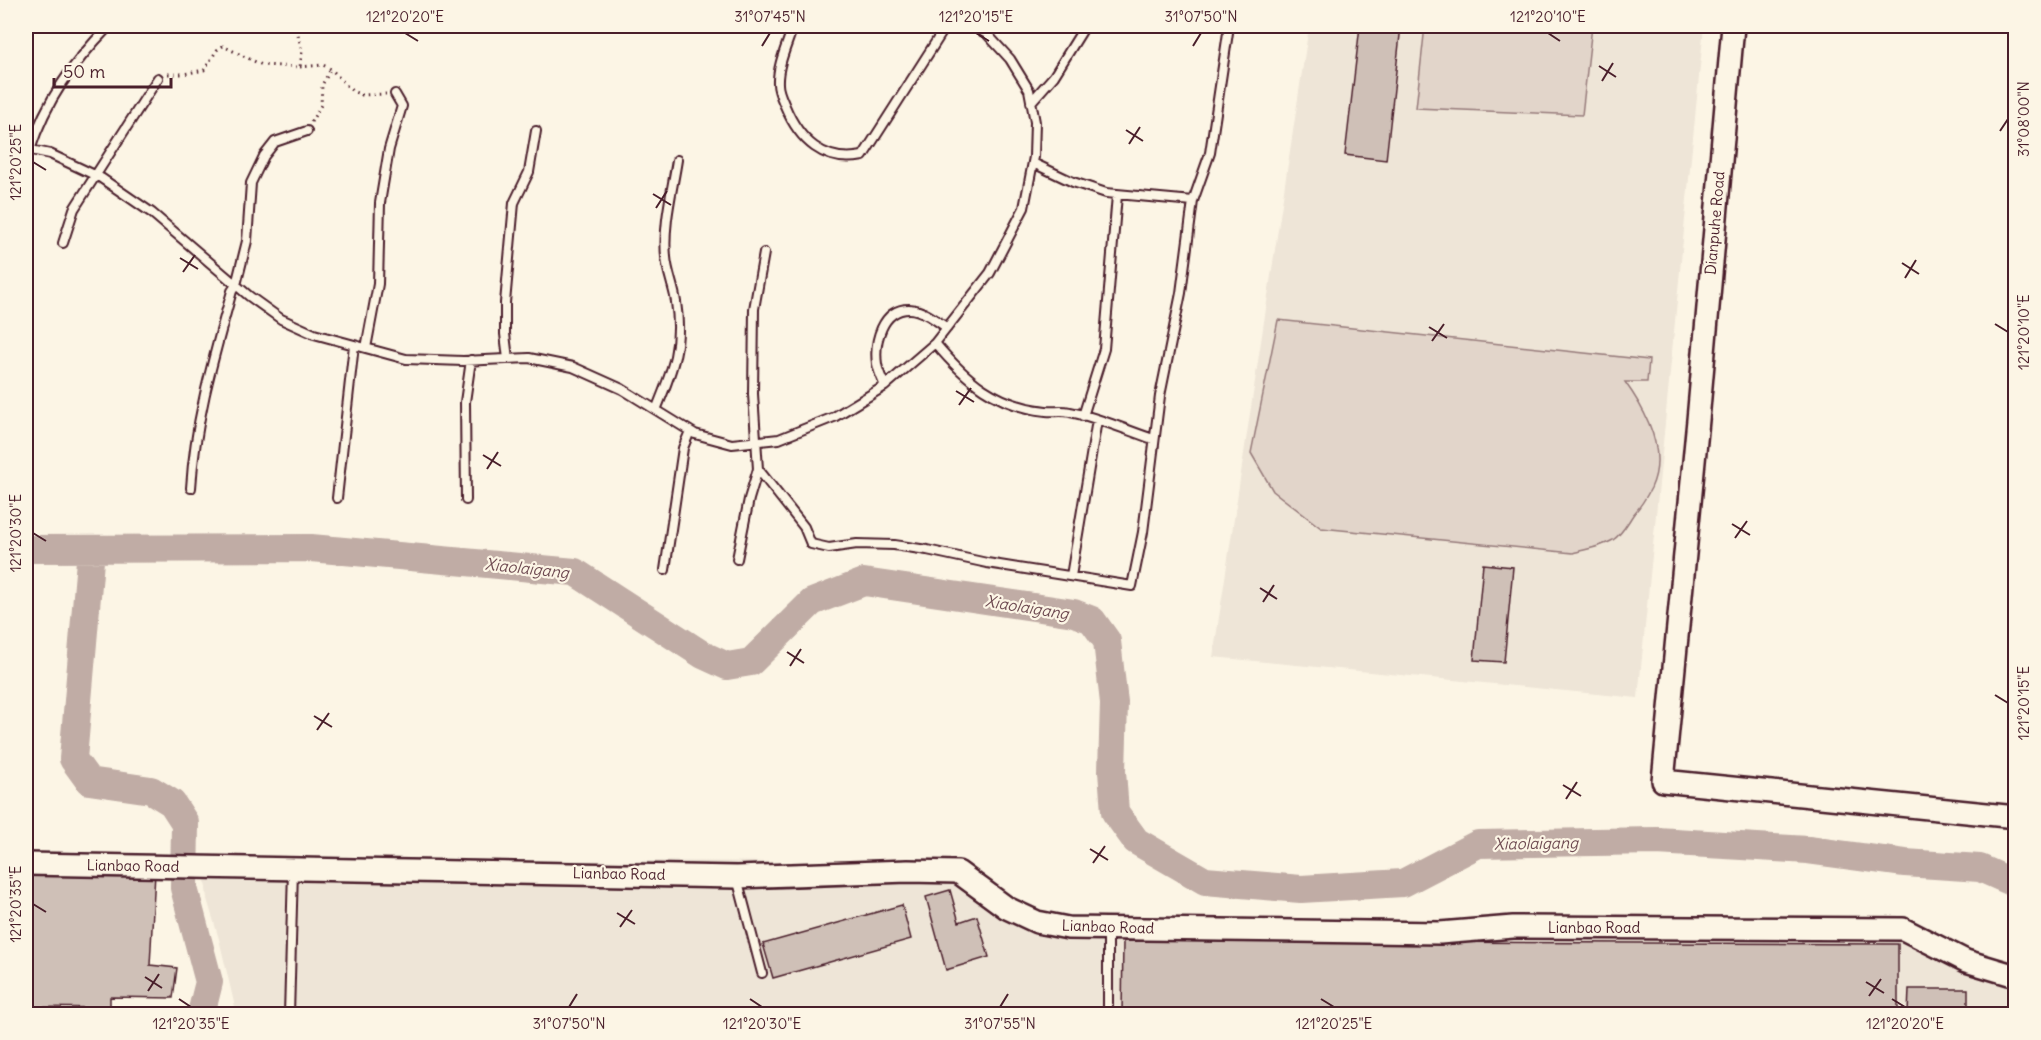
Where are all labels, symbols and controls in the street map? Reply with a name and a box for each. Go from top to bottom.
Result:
text: 121°20'20"E [366,7,444,26]
text: 31°07'45"N [734,7,806,26]
text: 121°20'15"E [939,7,1013,26]
text: 31°07'50"N [1164,7,1238,26]
text: 121°20'10"E [1510,7,1586,26]
scale bar [54,51,171,89]
text: 50 m [63,60,105,83]
text: 31°08'00"N [2014,81,2033,157]
text: 121°20'25"E [6,123,25,200]
street label: Dianpuhe Road [1701,170,1729,276]
text: 121°20'10"E [2014,294,2033,370]
text: 121°20'30"E [6,494,25,572]
water label: Xiaolaigang [484,554,571,582]
water label: Xiaolaigang [984,591,1071,624]
text: 121°20'15"E [2014,666,2033,740]
water label: Xiaolaigang [1494,832,1579,854]
street label: Lianbao Road [86,855,180,876]
street label: Lianbao Road [572,863,666,884]
text: 121°20'35"E [6,865,25,943]
street label: Lianbao Road [1061,915,1155,938]
street label: Lianbao Road [1548,918,1641,937]
text: 121°20'35"E [152,1014,230,1033]
text: 31°07'50"N [532,1014,606,1033]
text: 121°20'30"E [723,1014,801,1033]
text: 31°07'55"N [964,1014,1036,1033]
text: 121°20'25"E [1296,1014,1373,1033]
text: 121°20'20"E [1866,1014,1944,1033]

